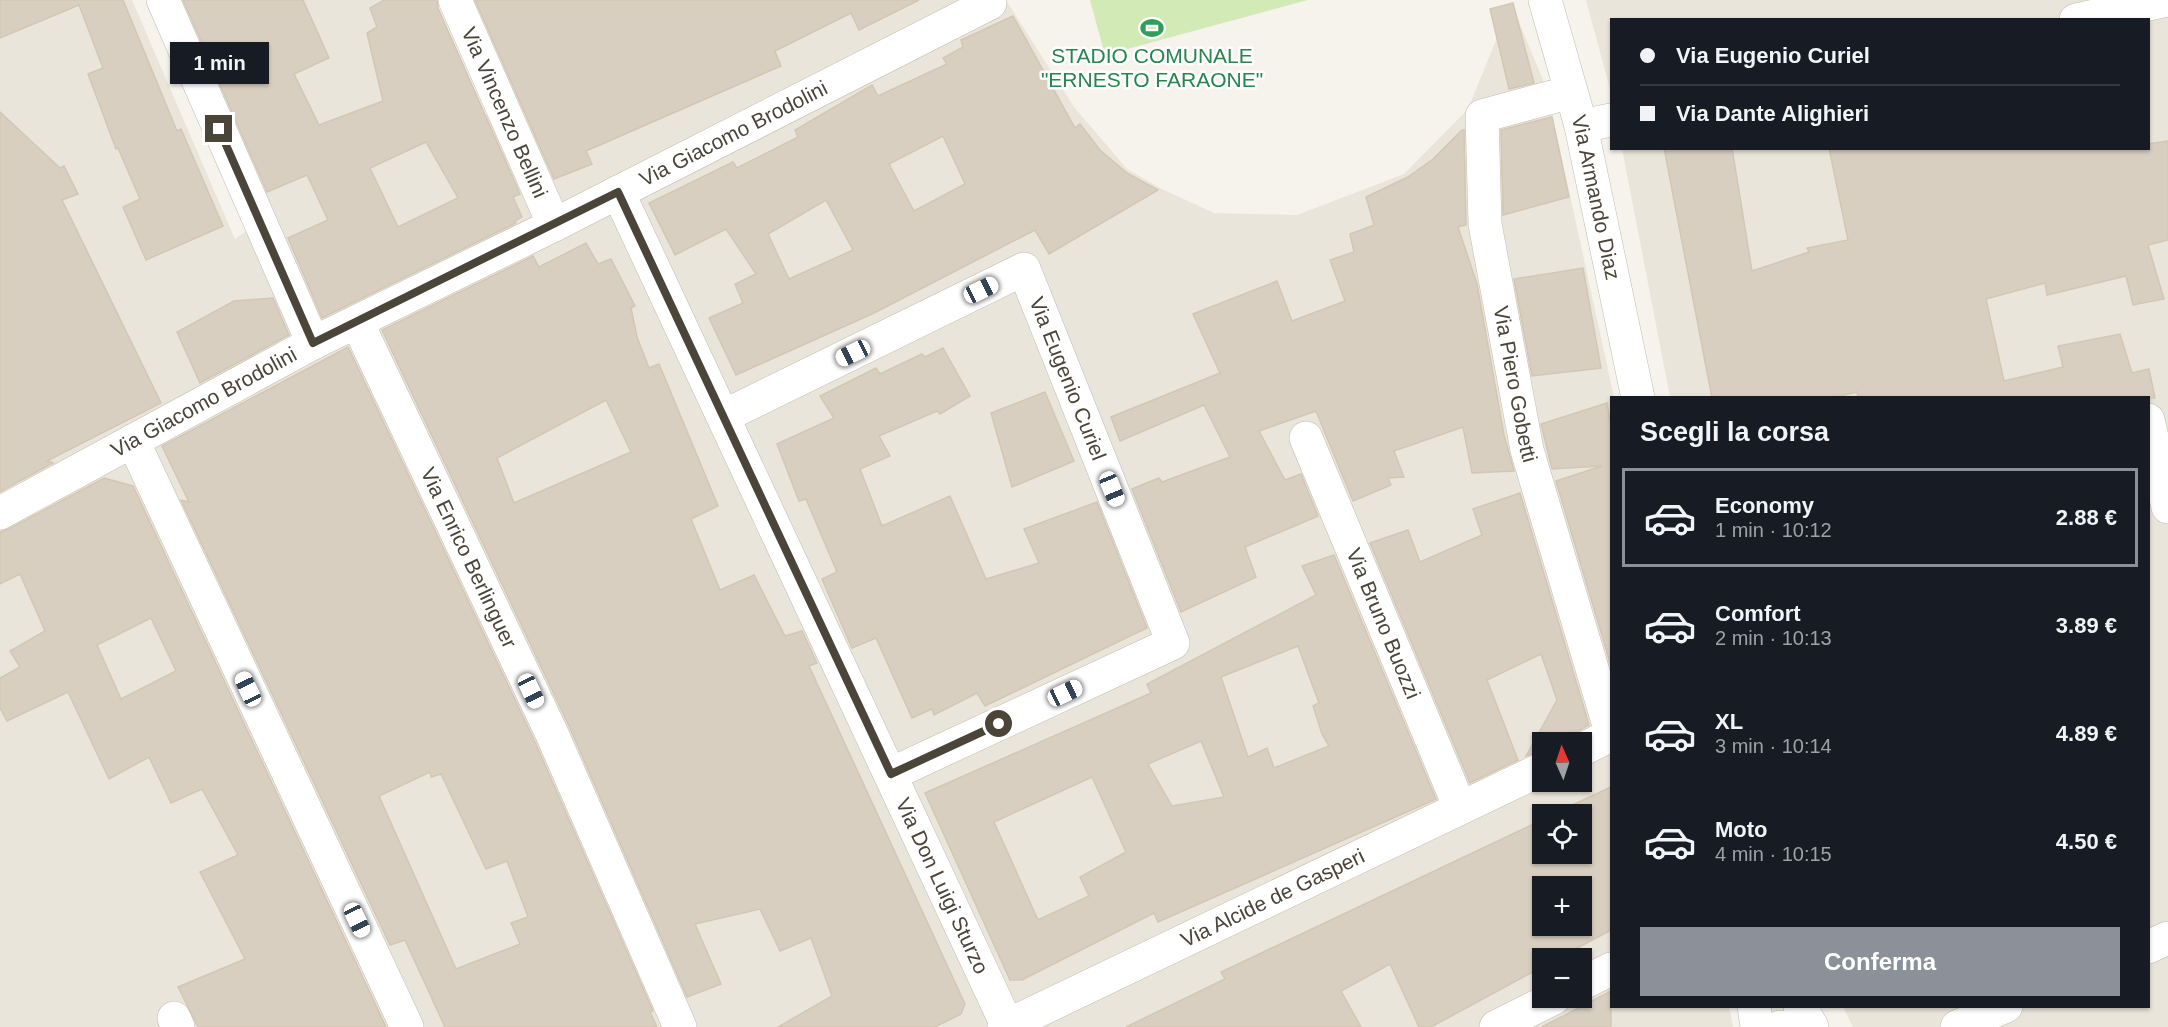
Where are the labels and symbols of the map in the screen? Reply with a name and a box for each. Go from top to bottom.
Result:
sports icon: STADIO COMUNALE "ERNESTO FARAONE" [1139,15,1165,41]
street label: Via Vincenzo Bellini [457,24,553,201]
callout: 1 min [170,42,268,84]
place label: STADIO COMUNALE "ERNESTO FARAONE" [1041,44,1263,91]
street label: Via Giacomo Brodolini [636,76,831,190]
street label: Via Armando Diaz [1567,112,1625,282]
route end [205,115,232,142]
car [961,274,1001,306]
street label: Via Eugenio Curiel [1025,293,1111,463]
street label: Via Piero Gobetti [1489,304,1542,465]
car [833,337,873,369]
street label: Via Giacomo Brodolini [107,342,300,461]
street label: Via Enrico Berlinguer [417,464,522,652]
car [1097,469,1127,509]
street label: Via Bruno Buozzi [1342,545,1425,702]
car [232,669,264,709]
car [515,671,547,711]
car [1045,677,1085,709]
route start [985,710,1012,737]
north arrow [1532,732,1592,792]
street label: Via Don Luigi Sturzo [892,794,993,977]
street label: Via Alcide de Gasperi [1177,844,1368,951]
car [341,900,373,940]

